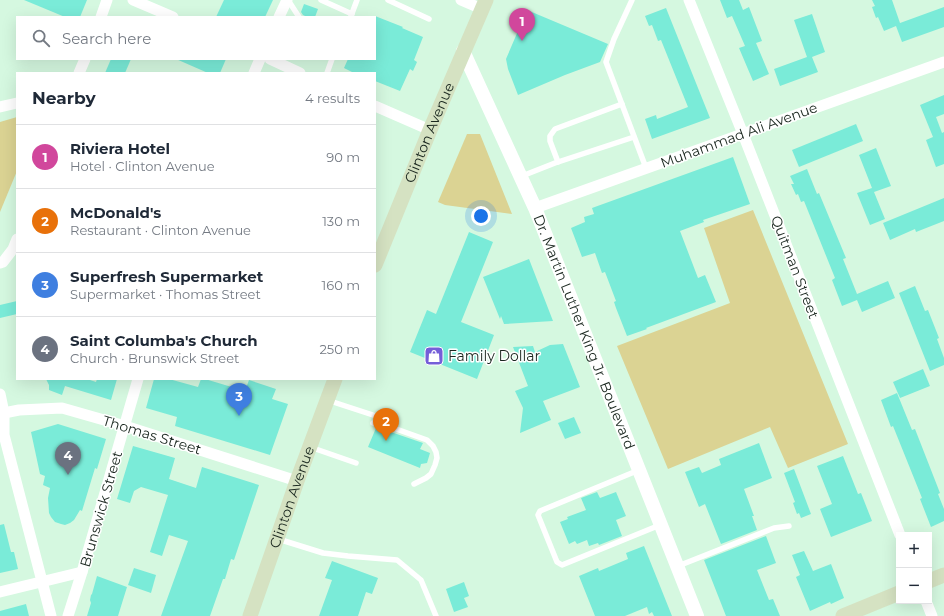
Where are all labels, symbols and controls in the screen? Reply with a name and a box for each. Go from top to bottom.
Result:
pin: 1 [509,8,535,41]
search box [16,16,376,60]
icon: search [30,27,52,49]
text: Search here [62,29,151,48]
street label: Clinton Avenue [400,80,458,186]
text: Nearby [32,88,96,108]
text: 4 results [305,90,360,106]
street label: Muhammad Ali Avenue [658,98,820,172]
text: Riviera Hotel [70,139,170,158]
text: 1 [42,149,48,165]
text: 90 m [326,149,360,165]
text: Hotel · Clinton Avenue [70,158,215,174]
text: McDonald's [70,203,161,222]
your location [471,206,491,226]
street label: Dr. Martin Luther King Jr. Boulevard [529,212,639,452]
text: 2 [41,213,49,229]
text: 130 m [322,213,360,229]
street label: Quitman Street [767,213,823,321]
text: Restaurant · Clinton Avenue [70,222,251,238]
text: Superfresh Supermarket [70,267,263,286]
text: 3 [41,277,49,293]
text: 160 m [322,277,360,293]
text: Supermarket · Thomas Street [70,286,261,302]
text: Saint Columba's Church [70,331,258,350]
text: 4 [41,341,49,357]
text: 250 m [319,341,360,357]
shop icon: Family Dollar [423,345,445,367]
place label: Family Dollar [448,347,541,365]
text: Church · Brunswick Street [70,350,239,366]
pin: 3 [226,383,252,416]
pin: 2 [373,408,399,441]
street label: Thomas Street [100,411,204,459]
pin: 4 [55,442,81,475]
street label: Clinton Avenue [265,444,318,551]
street label: Brunswick Street [76,449,126,569]
map controls [896,532,932,604]
button: + [896,532,932,568]
button: − [896,568,932,604]

